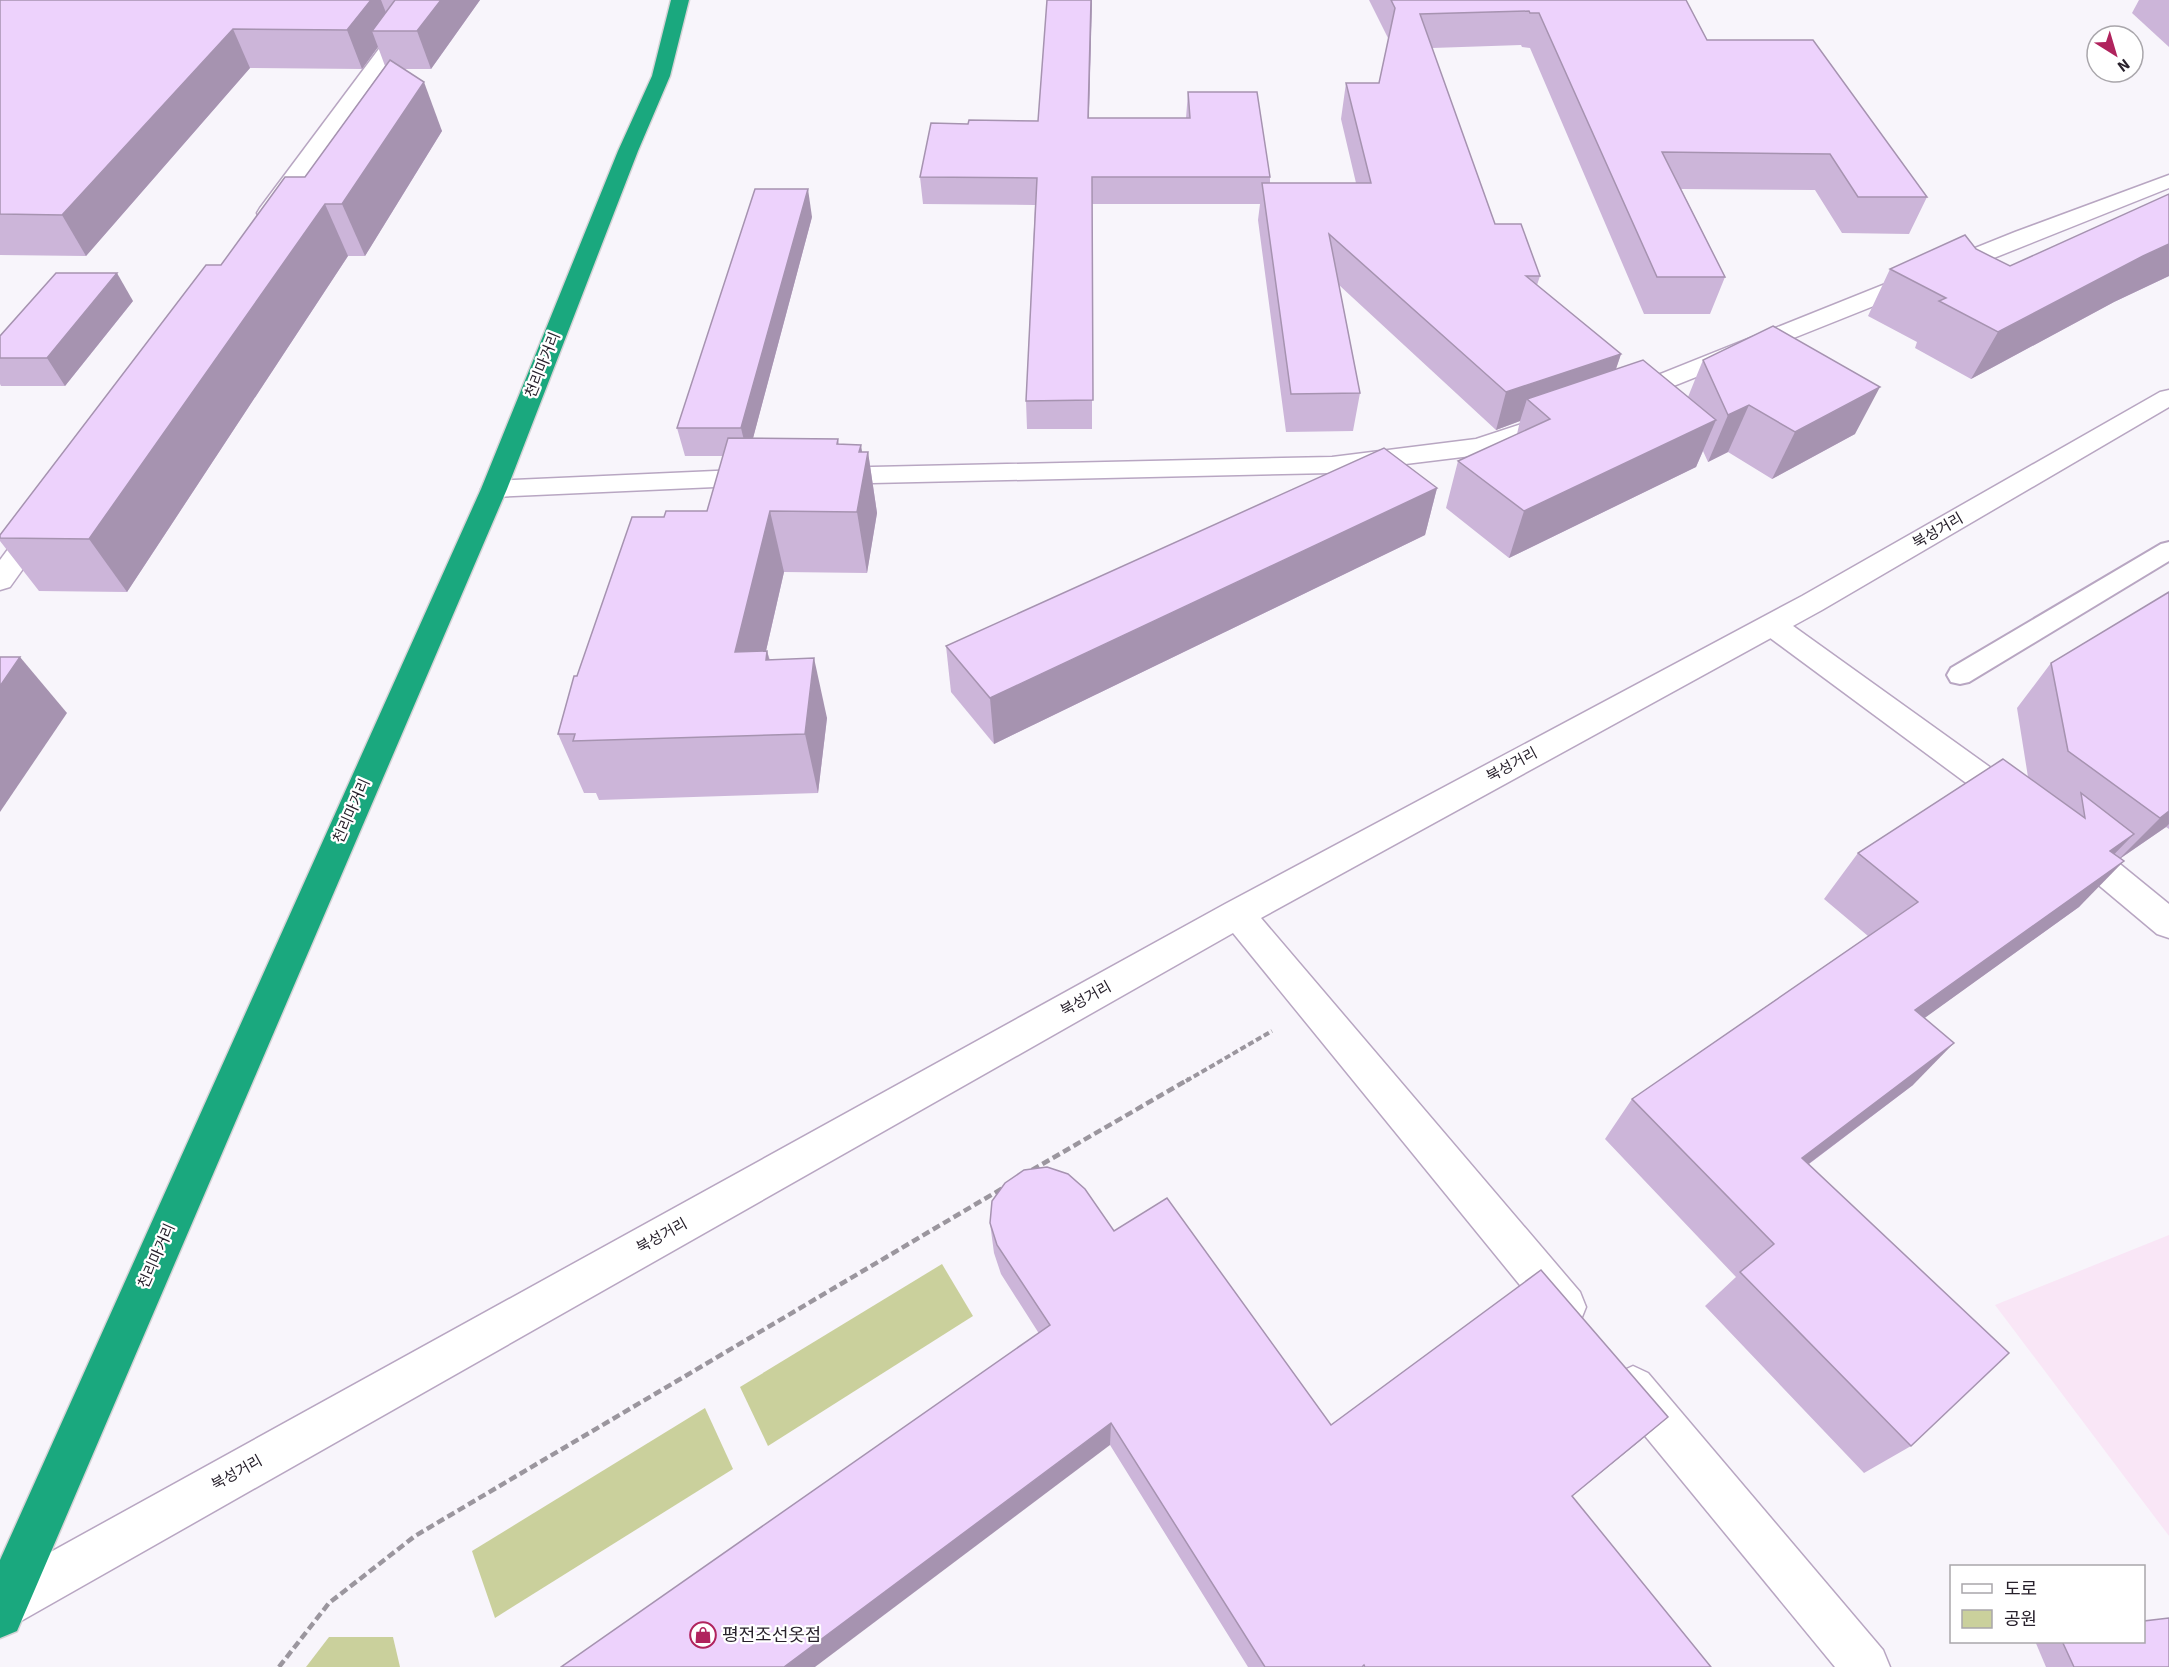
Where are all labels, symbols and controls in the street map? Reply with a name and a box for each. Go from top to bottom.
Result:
north arrow [2085,24,2145,84]
text: N [2113,53,2134,77]
street label: 천리마거리 [520,329,566,401]
street label: 북성거리 [1909,508,1967,554]
street label: 북성거리 [1483,743,1541,787]
street label: 천리마거리 [328,775,376,847]
street label: 북성거리 [1057,976,1115,1022]
street label: 북성거리 [633,1213,691,1259]
street label: 천리마거리 [133,1220,181,1292]
street label: 북성거리 [208,1450,266,1496]
legend [1950,1565,2145,1643]
text: 도로 [2004,1577,2037,1602]
text: 공원 [2004,1607,2037,1632]
shop icon: 평전조선옷점 [688,1620,718,1650]
place label: 평전조선옷점 [722,1623,821,1648]

